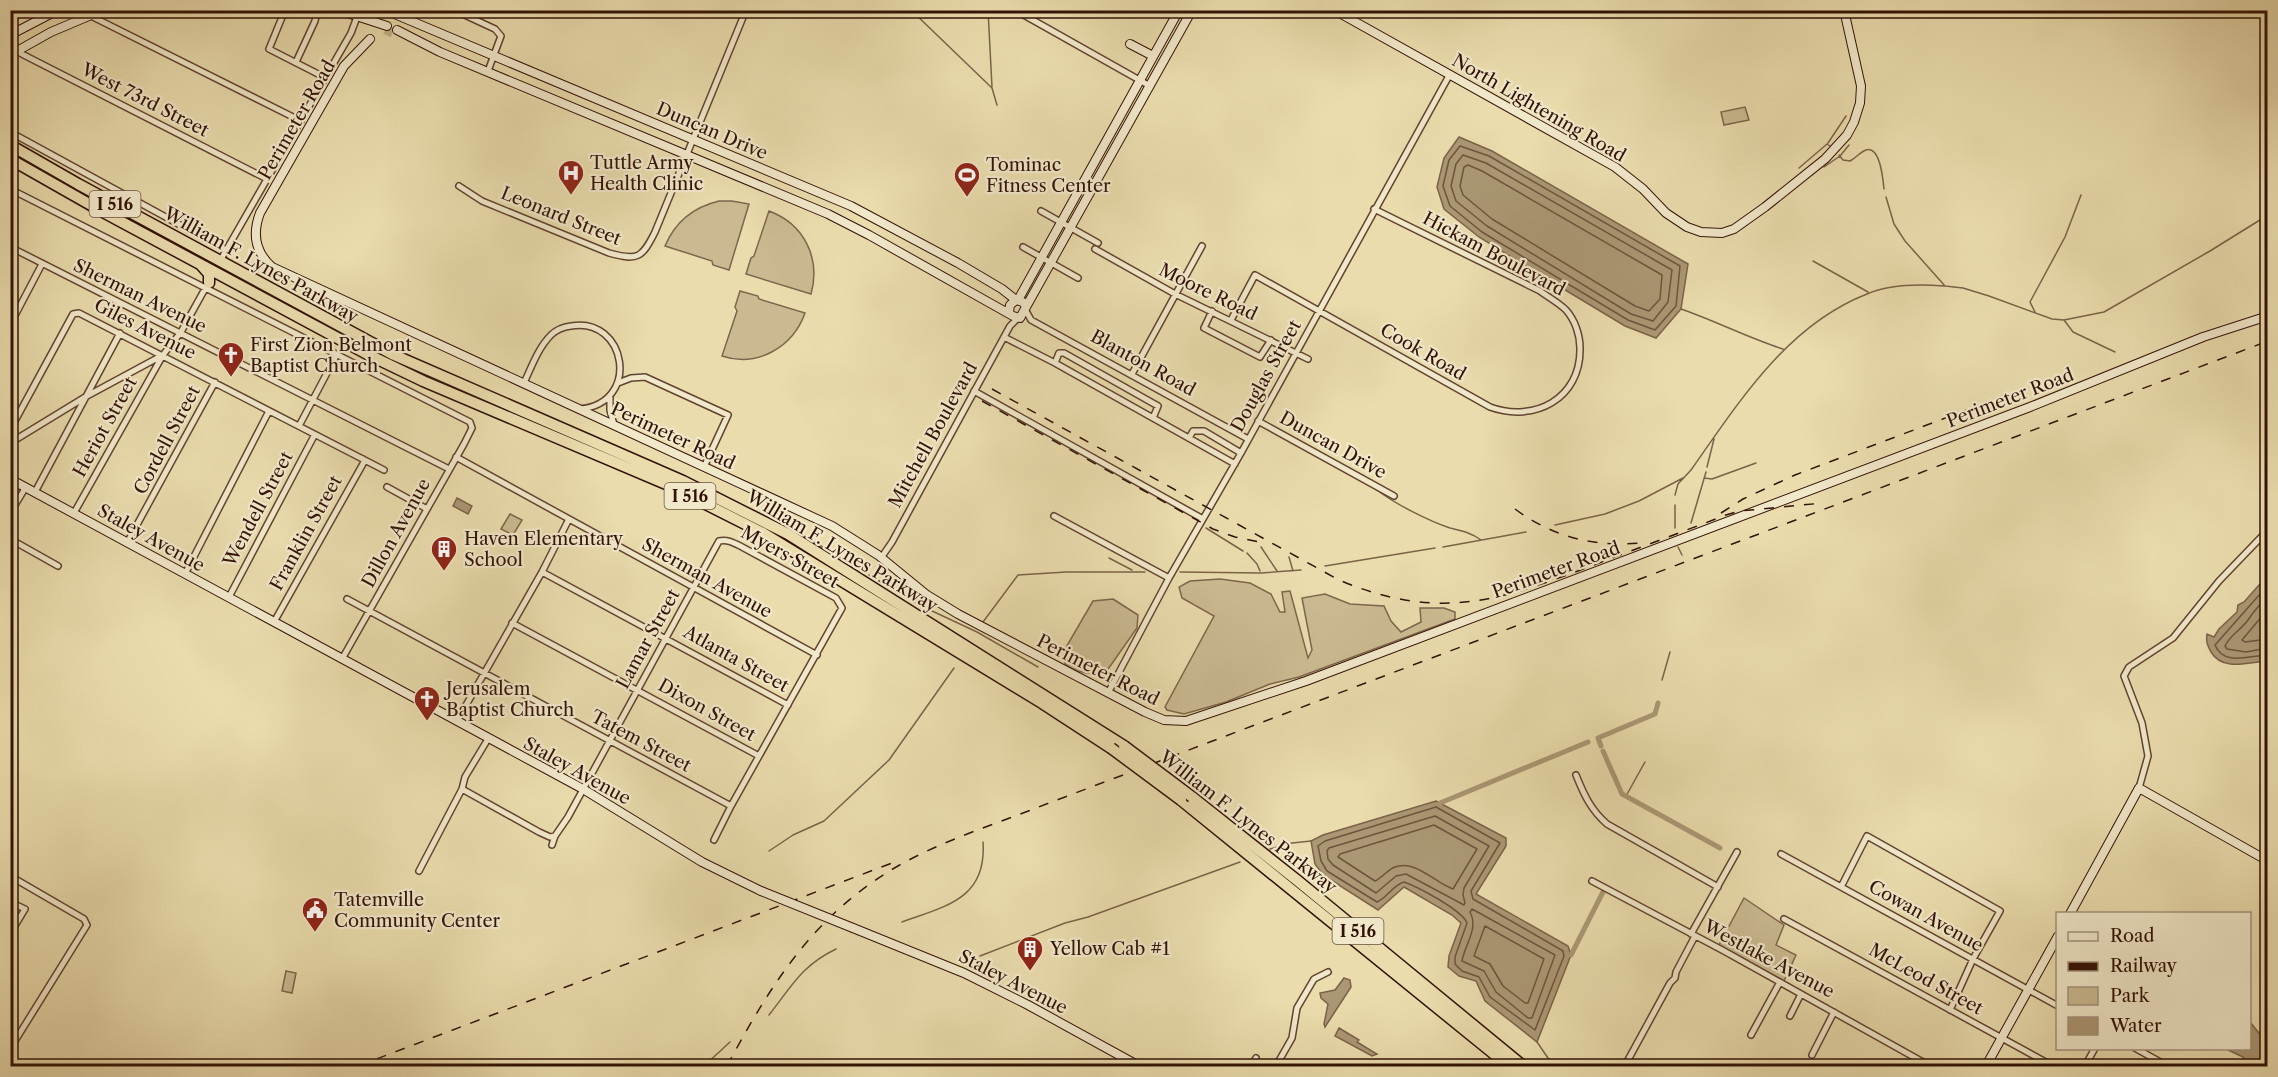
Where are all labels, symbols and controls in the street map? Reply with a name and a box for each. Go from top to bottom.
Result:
street label: North Lightening Road [1448,49,1630,167]
street label: Perimeter Road [254,56,340,184]
street label: West 73rd Street [77,58,213,142]
street label: Duncan Drive [653,98,771,164]
place label: Tuttle Army Health Clinic [590,152,703,195]
place label: Tominac Fitness Center [986,154,1111,197]
hospital icon: Tuttle Army Health Clinic [556,158,586,196]
sports icon: Tominac Fitness Center [952,160,982,198]
street label: Leonard Street [498,182,625,250]
road number: I 516 [90,191,140,217]
street label: William F. Lynes Parkway [159,202,363,328]
street label: Hickam Boulevard [1419,207,1569,301]
street label: Sherman Avenue [70,254,210,338]
street label: Moore Road [1155,259,1261,325]
street label: Giles Avenue [90,294,200,364]
street label: Douglas Street [1226,316,1306,436]
street label: Cook Road [1376,319,1470,385]
street label: Blanton Road [1087,325,1199,401]
place label: First Zion Belmont Baptist Church [250,334,412,377]
church icon: First Zion Belmont Baptist Church [216,340,246,378]
street label: Mitchell Boulevard [884,358,982,512]
street label: Perimeter Road [1943,364,2077,432]
street label: Heriot Street [68,372,142,481]
street label: Cordell Street [129,381,205,498]
street label: Perimeter Road [607,398,739,474]
street label: Duncan Drive [1276,407,1390,483]
street label: Wendell Street [218,447,298,571]
street label: Franklin Street [265,471,347,594]
street label: Dillon Avenue [357,475,435,591]
road number: I 516 [664,483,716,509]
street label: William F. Lynes Parkway [742,485,942,617]
street label: Staley Avenue [94,499,208,577]
street label: Myers Street [737,521,843,593]
place label: Haven Elementary School [464,528,624,571]
street label: Sherman Avenue [638,533,776,623]
building icon: Haven Elementary School [429,534,459,572]
street label: Perimeter Road [1489,537,1623,603]
street label: Lamar Street [612,585,685,693]
street label: Atlanta Street [679,621,793,697]
street label: Perimeter Road [1033,630,1163,710]
street label: Dixon Street [654,674,760,746]
place label: Jerusalem Baptist Church [443,678,574,721]
church icon: Jerusalem Baptist Church [412,684,442,722]
street label: Tatem Street [587,705,695,777]
street label: Staley Avenue [520,732,634,810]
street label: William F. Lynes Parkway [1154,745,1342,899]
street label: Cowan Avenue [1865,875,1987,957]
place label: Tatemville Community Center [334,889,501,932]
public building icon: Tatemville Community Center [300,895,330,933]
legend [2056,912,2251,1050]
street label: Westlake Avenue [1699,915,1838,1003]
road number: I 516 [1332,918,1384,944]
text: Road [2110,925,2155,947]
building icon: Yellow Cab #1 [1015,934,1045,972]
place label: Yellow Cab #1 [1049,938,1170,960]
street label: McLeod Street [1865,939,1987,1020]
street label: Staley Avenue [955,945,1071,1019]
text: Railway [2110,955,2178,977]
text: Park [2110,985,2151,1007]
text: Water [2109,1015,2162,1037]

